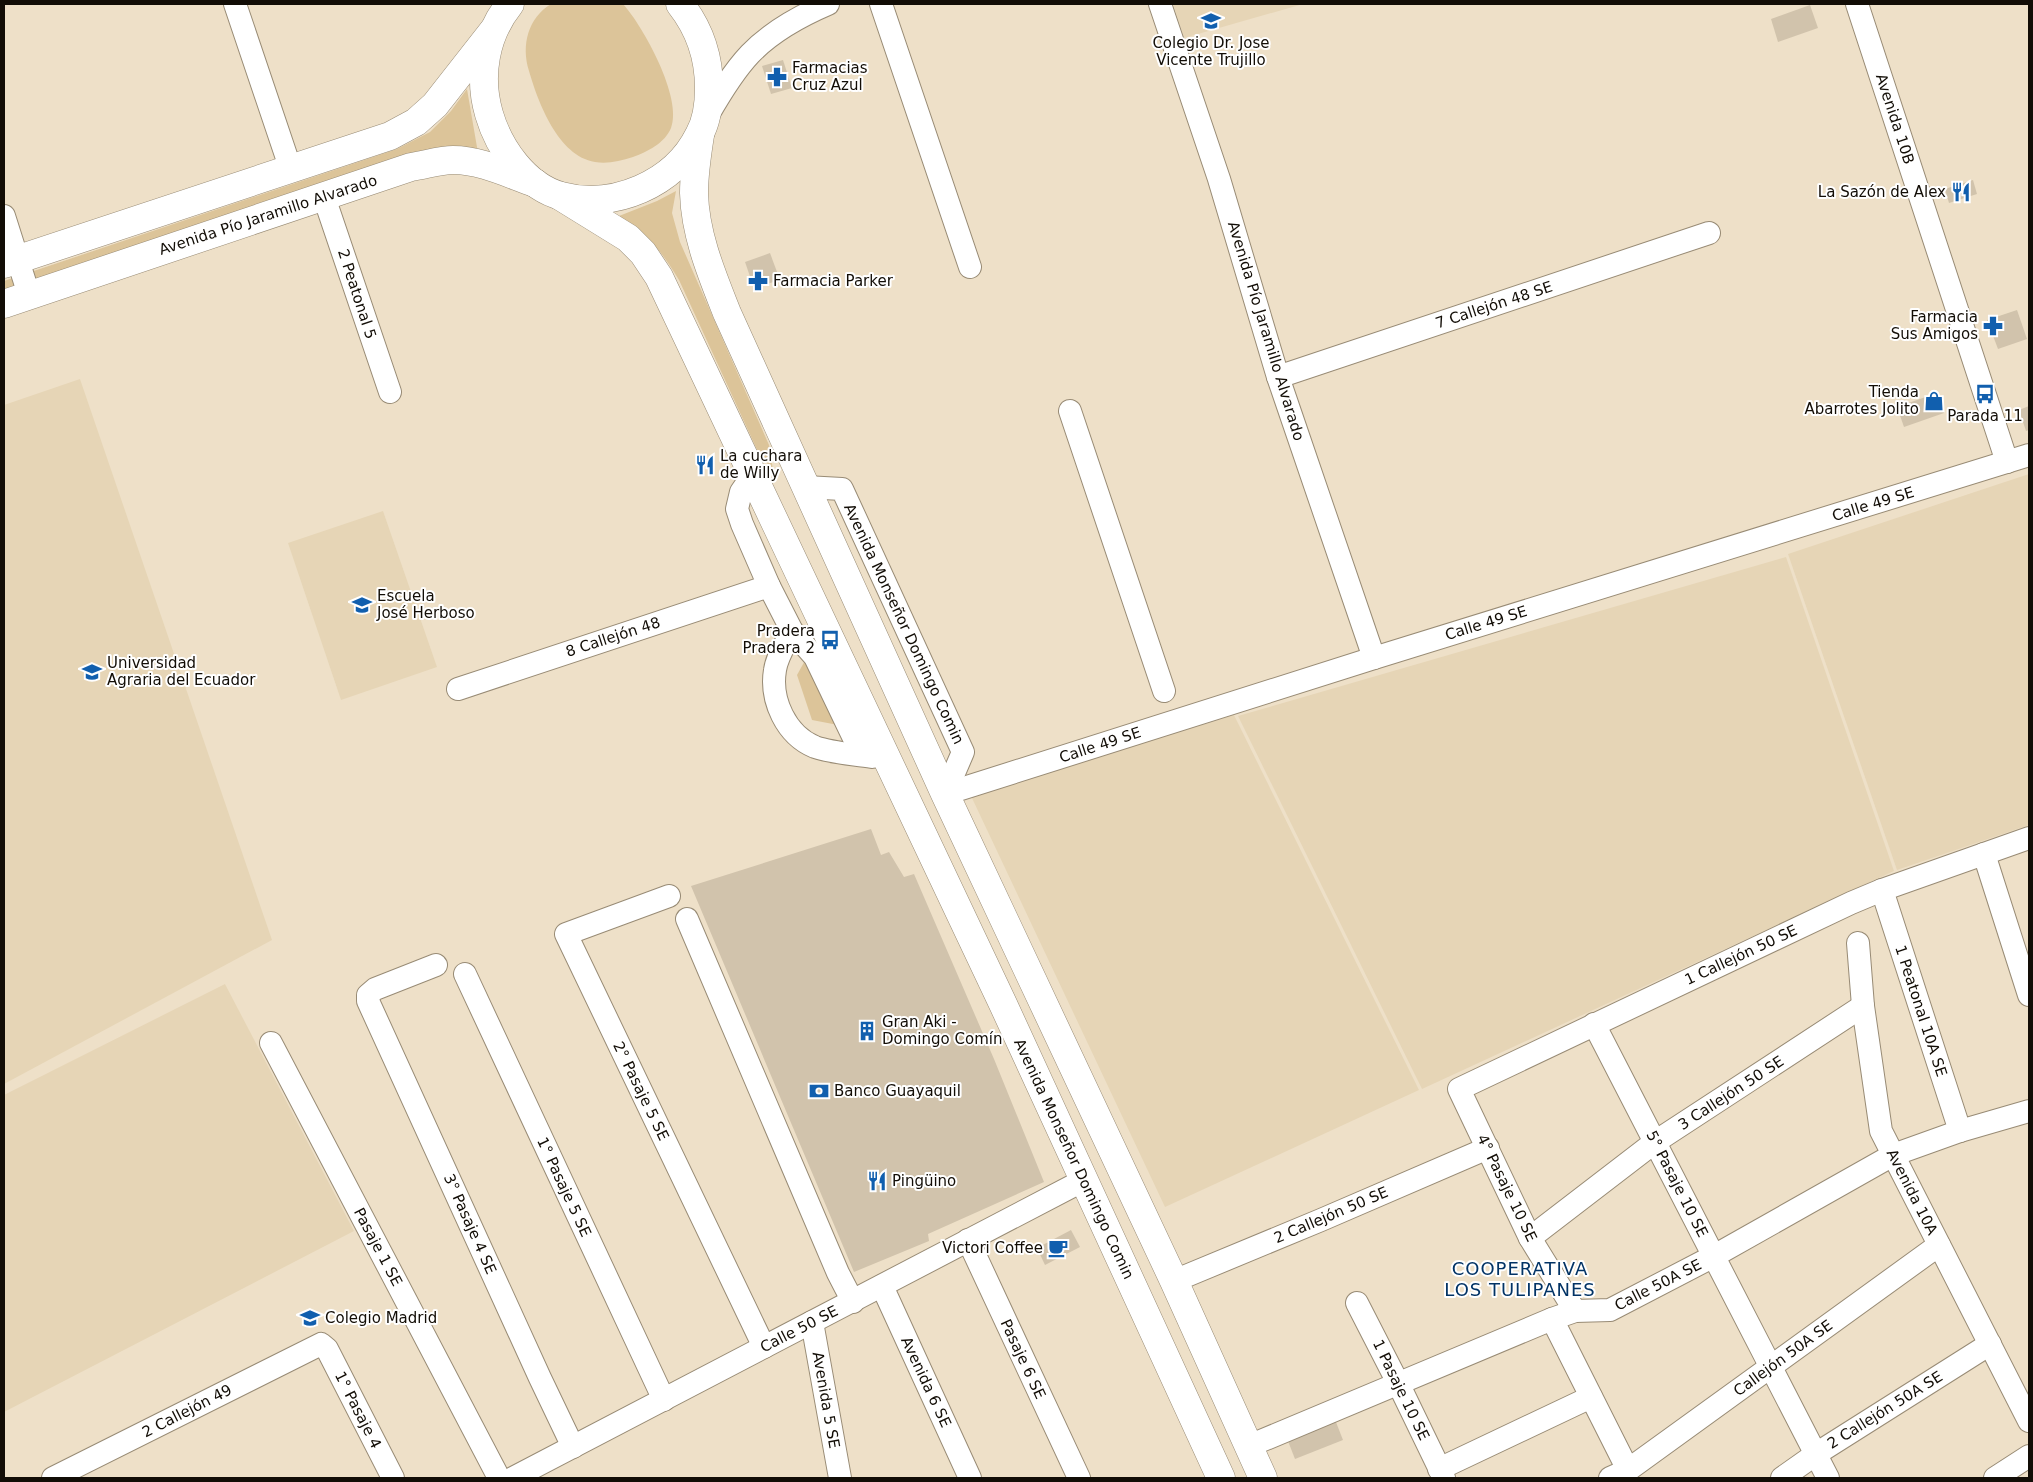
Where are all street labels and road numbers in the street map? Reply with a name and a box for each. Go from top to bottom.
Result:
street label: Avenida 10B [1872,72,1918,166]
street label: Avenida Pío Jaramillo Alvarado [157,171,379,259]
street label: Avenida Pío Jaramillo Alvarado [1224,219,1308,443]
street label: 2 Peatonal 5 [334,247,380,341]
street label: 7 Callejón 48 SE [1433,278,1555,332]
street label: Calle 49 SE [1830,483,1916,525]
street label: Avenida Monseñor Domingo Comin [840,501,968,747]
street label: Calle 49 SE [1443,602,1529,644]
street label: 8 Callejón 48 [563,613,663,661]
street label: Calle 49 SE [1057,723,1143,767]
street label: 1 Callejón 50 SE [1682,921,1800,989]
street label: 1 Peatonal 10A SE [1891,943,1951,1079]
street label: Avenida Monseñor Domingo Comin [1010,1036,1138,1282]
street label: 2° Pasaje 5 SE [609,1039,673,1143]
street label: 3 Callejón 50 SE [1675,1052,1787,1134]
street label: 5° Pasaje 10 SE [1642,1128,1712,1240]
street label: 4° Pasaje 10 SE [1473,1131,1541,1245]
street label: 1° Pasaje 5 SE [533,1134,595,1240]
street label: Avenida 10A [1883,1146,1942,1239]
street label: 3° Pasaje 4 SE [440,1171,500,1277]
street label: 2 Callejón 50 SE [1271,1183,1391,1247]
street label: Pasaje 1 SE [350,1205,406,1289]
street label: Calle 50A SE [1612,1255,1704,1315]
street label: Calle 50 SE [757,1302,841,1356]
street label: Pasaje 6 SE [997,1316,1049,1402]
street label: Callejón 50A SE [1730,1316,1836,1400]
street label: Avenida 6 SE [897,1334,955,1430]
street label: 1 Pasaje 10 SE [1369,1337,1433,1443]
street label: Avenida 5 SE [809,1350,843,1450]
street label: 2 Callejón 50A SE [1824,1367,1946,1453]
street label: 1° Pasaje 4 [331,1368,385,1452]
street label: 2 Callejón 49 [139,1381,235,1441]

